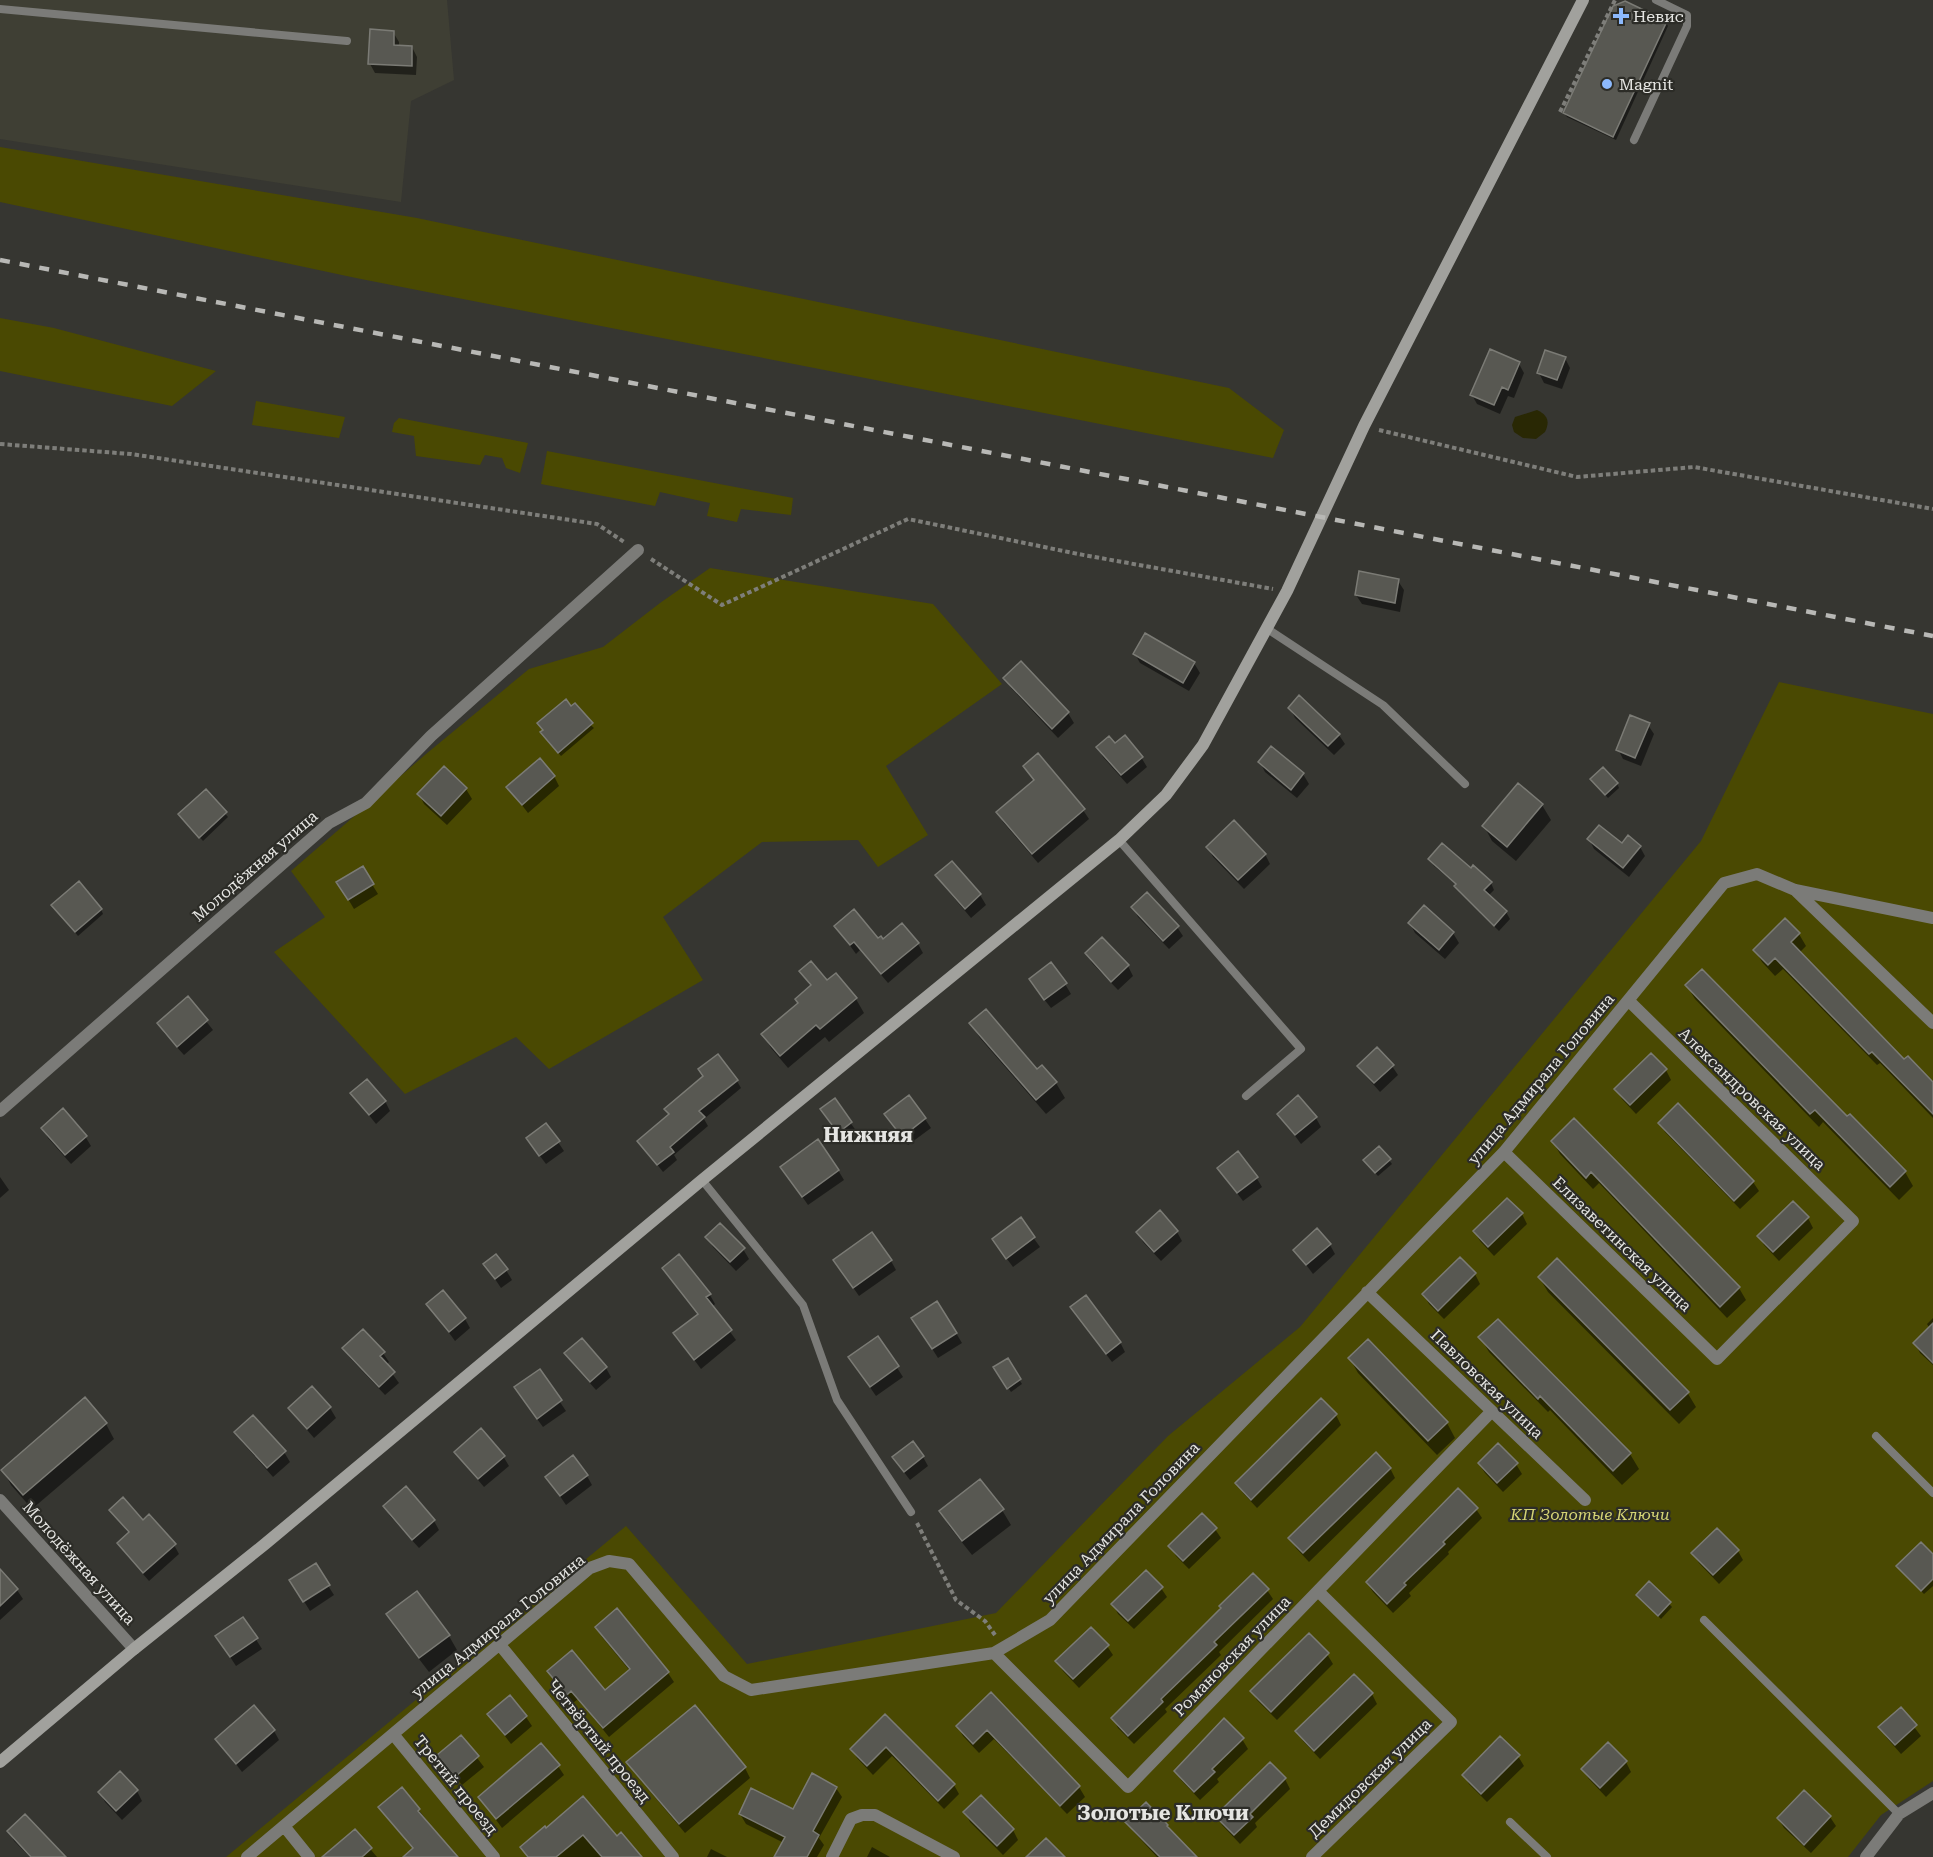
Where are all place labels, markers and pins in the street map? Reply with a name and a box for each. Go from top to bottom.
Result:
place label: Невис [1633,7,1684,26]
marker: Невис [1614,9,1628,23]
place label: Magnit [1619,75,1673,94]
marker: Magnit [1600,77,1614,91]

